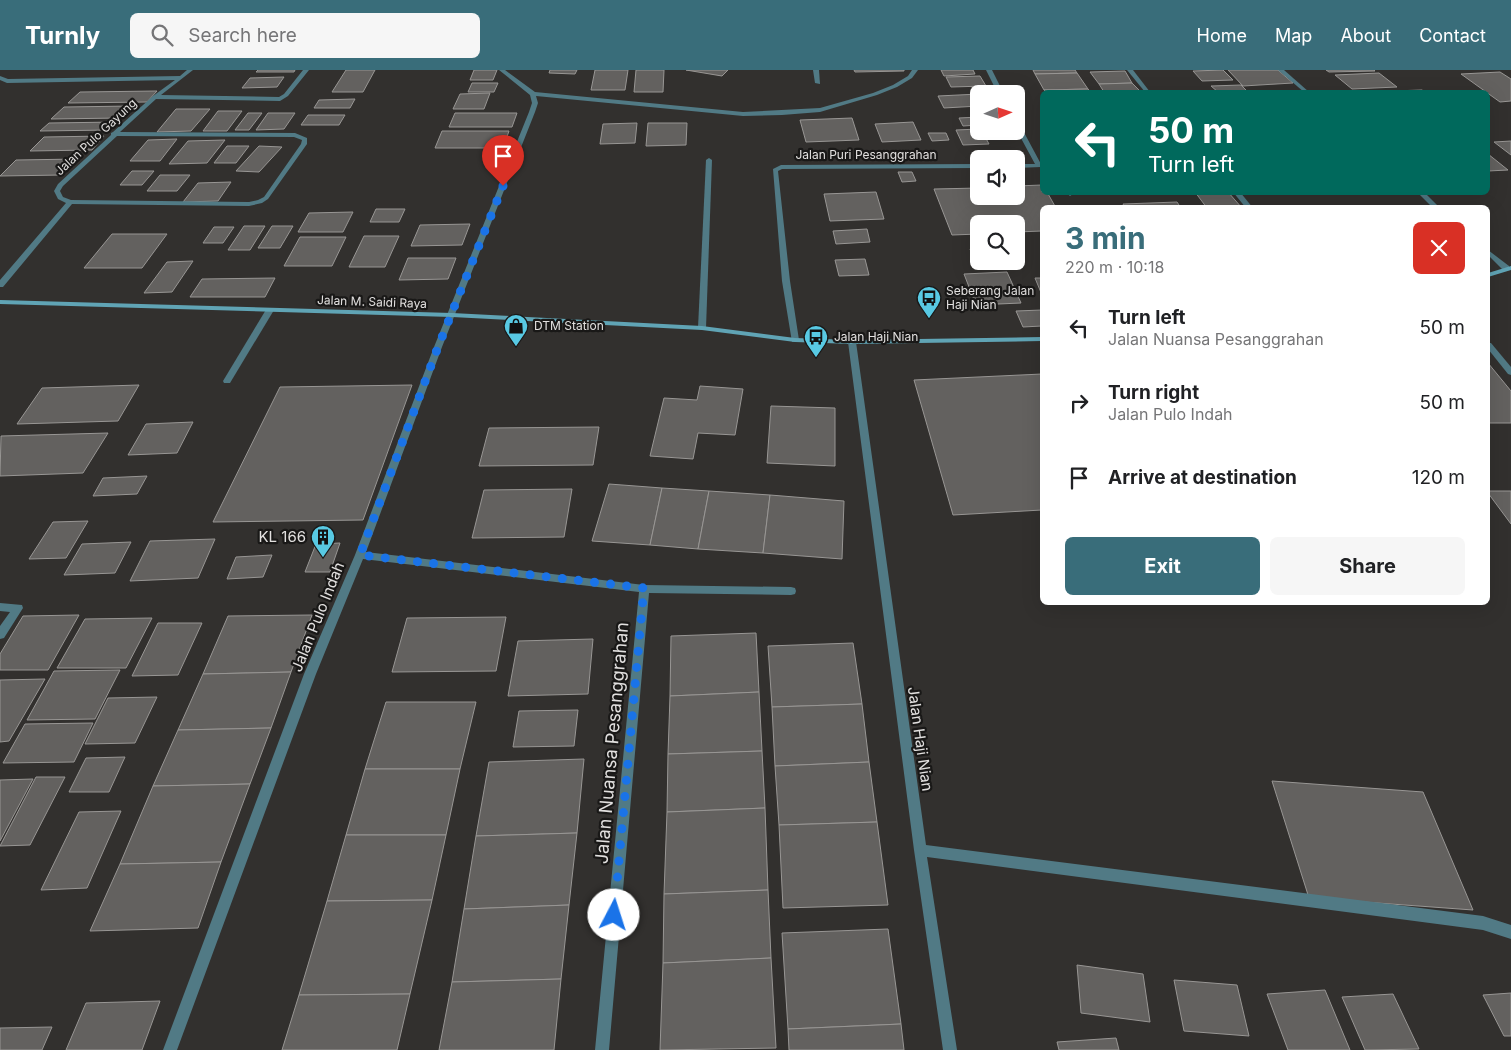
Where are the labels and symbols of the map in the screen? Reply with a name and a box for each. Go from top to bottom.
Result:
north arrow [970,85,1025,140]
street label: Jalan Pulo Gayung [52,95,139,178]
pin [482,135,524,186]
street label: Jalan Puri Pesanggrahan [795,147,937,162]
place label: Seberang Jalan Haji Nian [946,283,1034,312]
bus stop icon: Seberang Jalan Haji Nian [916,285,942,319]
street label: Jalan M. Saidi Raya [317,292,427,311]
shop icon: DTM Station [503,313,529,347]
place label: DTM Station [534,318,604,333]
bus stop icon: Jalan Haji Nian [803,324,829,358]
place label: Jalan Haji Nian [834,329,918,344]
building icon: KL 166 [310,524,336,558]
place label: KL 166 [259,527,306,546]
street label: Jalan Pulo Indah [287,559,348,675]
street label: Jalan Nuansa Pesanggrahan [590,621,633,865]
street label: Jalan Haji Nian [904,685,937,792]
position arrow [587,888,639,940]

